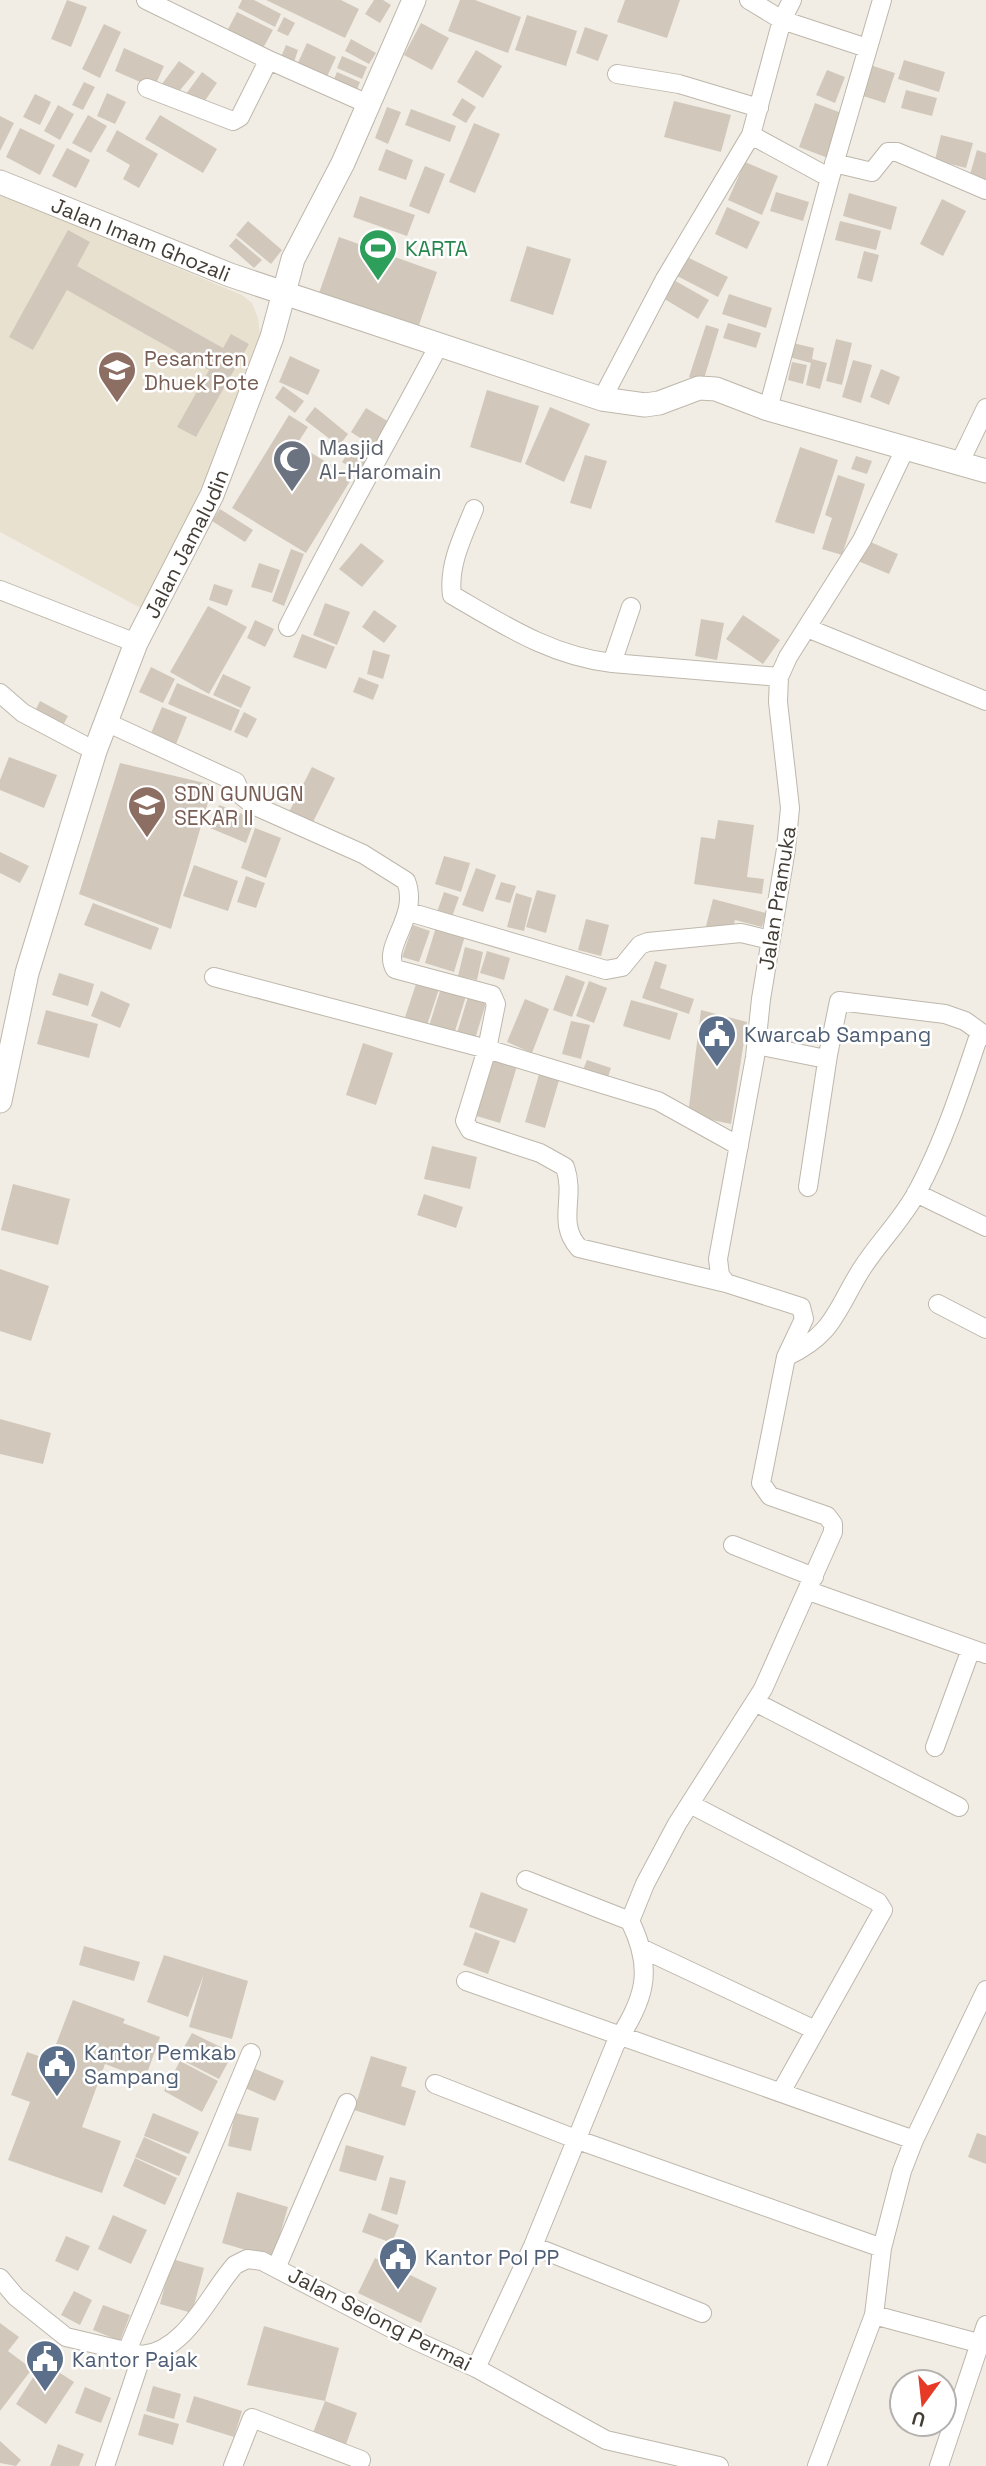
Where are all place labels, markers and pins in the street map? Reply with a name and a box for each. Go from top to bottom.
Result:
sports icon: KARTA [357,227,399,282]
place label: KARTA [405,235,468,262]
place label: Pesantren Dhuek Pote [144,345,259,396]
school or university icon: Pesantren Dhuek Pote [96,349,138,404]
place label: Masjid Al-Haromain [319,434,441,485]
mosque icon: Masjid Al-Haromain [271,438,313,493]
place label: SDN GUNUGN SEKAR II [174,780,304,831]
school or university icon: SDN GUNUGN SEKAR II [126,784,168,839]
public building icon: Kwarcab Sampang [696,1013,738,1068]
place label: Kwarcab Sampang [744,1021,931,1048]
place label: Kantor Pemkab Sampang [84,2039,236,2090]
public building icon: Kantor Pemkab Sampang [36,2043,78,2098]
public building icon: Kantor Pol PP [377,2236,419,2291]
place label: Kantor Pol PP [425,2244,559,2271]
public building icon: Kantor Pajak [24,2338,66,2393]
place label: Kantor Pajak [72,2346,198,2373]

